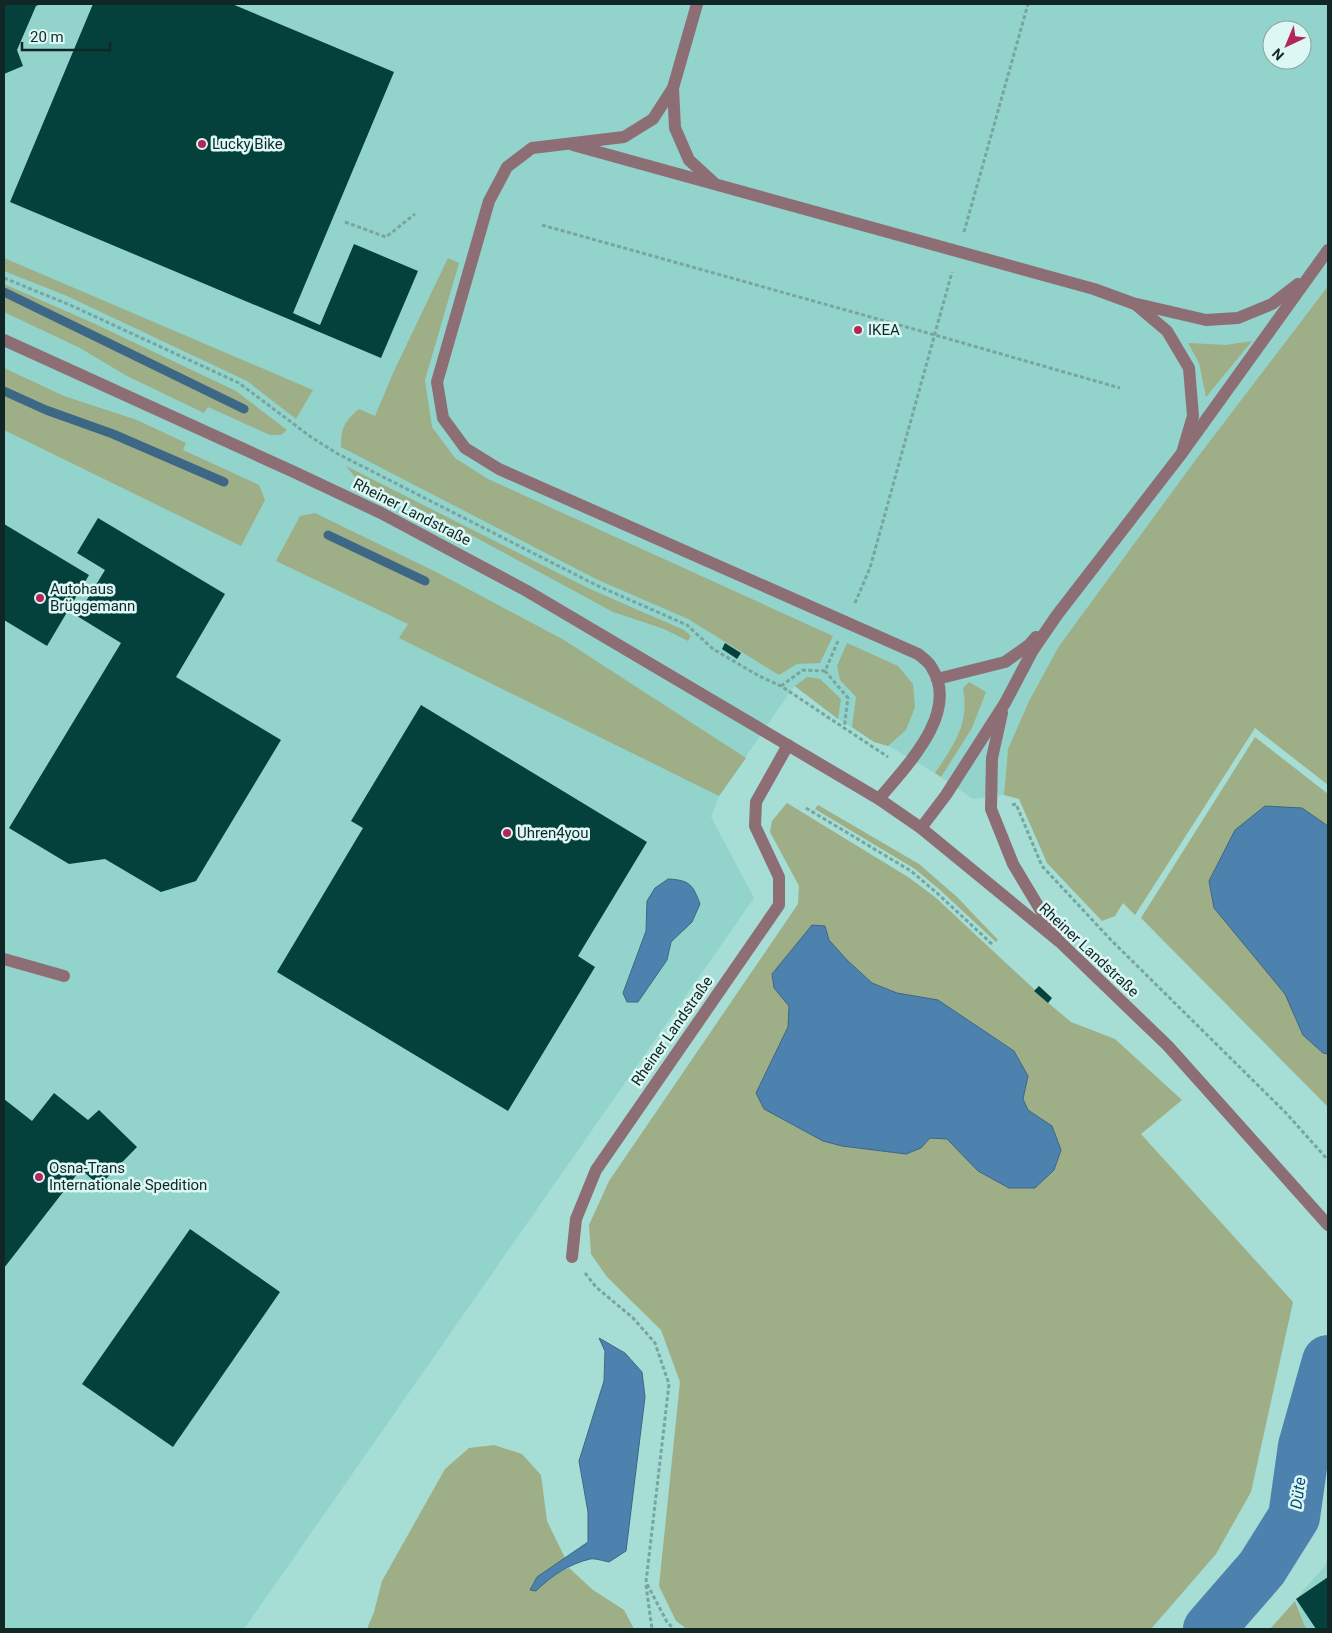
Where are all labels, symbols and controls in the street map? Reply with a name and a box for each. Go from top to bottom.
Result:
scale bar [22,20,110,52]
north arrow [1262,20,1312,70]
text: 20 m [30,28,64,46]
text: N [1269,45,1287,64]
place label: Lucky Bike [212,135,283,153]
marker: Lucky Bike [196,138,208,150]
place label: IKEA [868,321,900,339]
marker: IKEA [852,324,864,336]
street label: Rheiner Landstraße [350,475,474,549]
place label: Autohaus Brüggemann [50,580,135,615]
marker: Autohaus Brüggemann [34,592,46,604]
place label: Uhren4you [517,824,588,842]
marker: Uhren4you [501,827,513,839]
street label: Rheiner Landstraße [1035,899,1143,1001]
street label: Rheiner Landstraße [627,973,717,1089]
place label: Osna-Trans Internationale Spedition [49,1159,207,1194]
marker: Osna-Trans Internationale Spedition [33,1171,45,1183]
water label: Düte [1286,1476,1310,1510]

